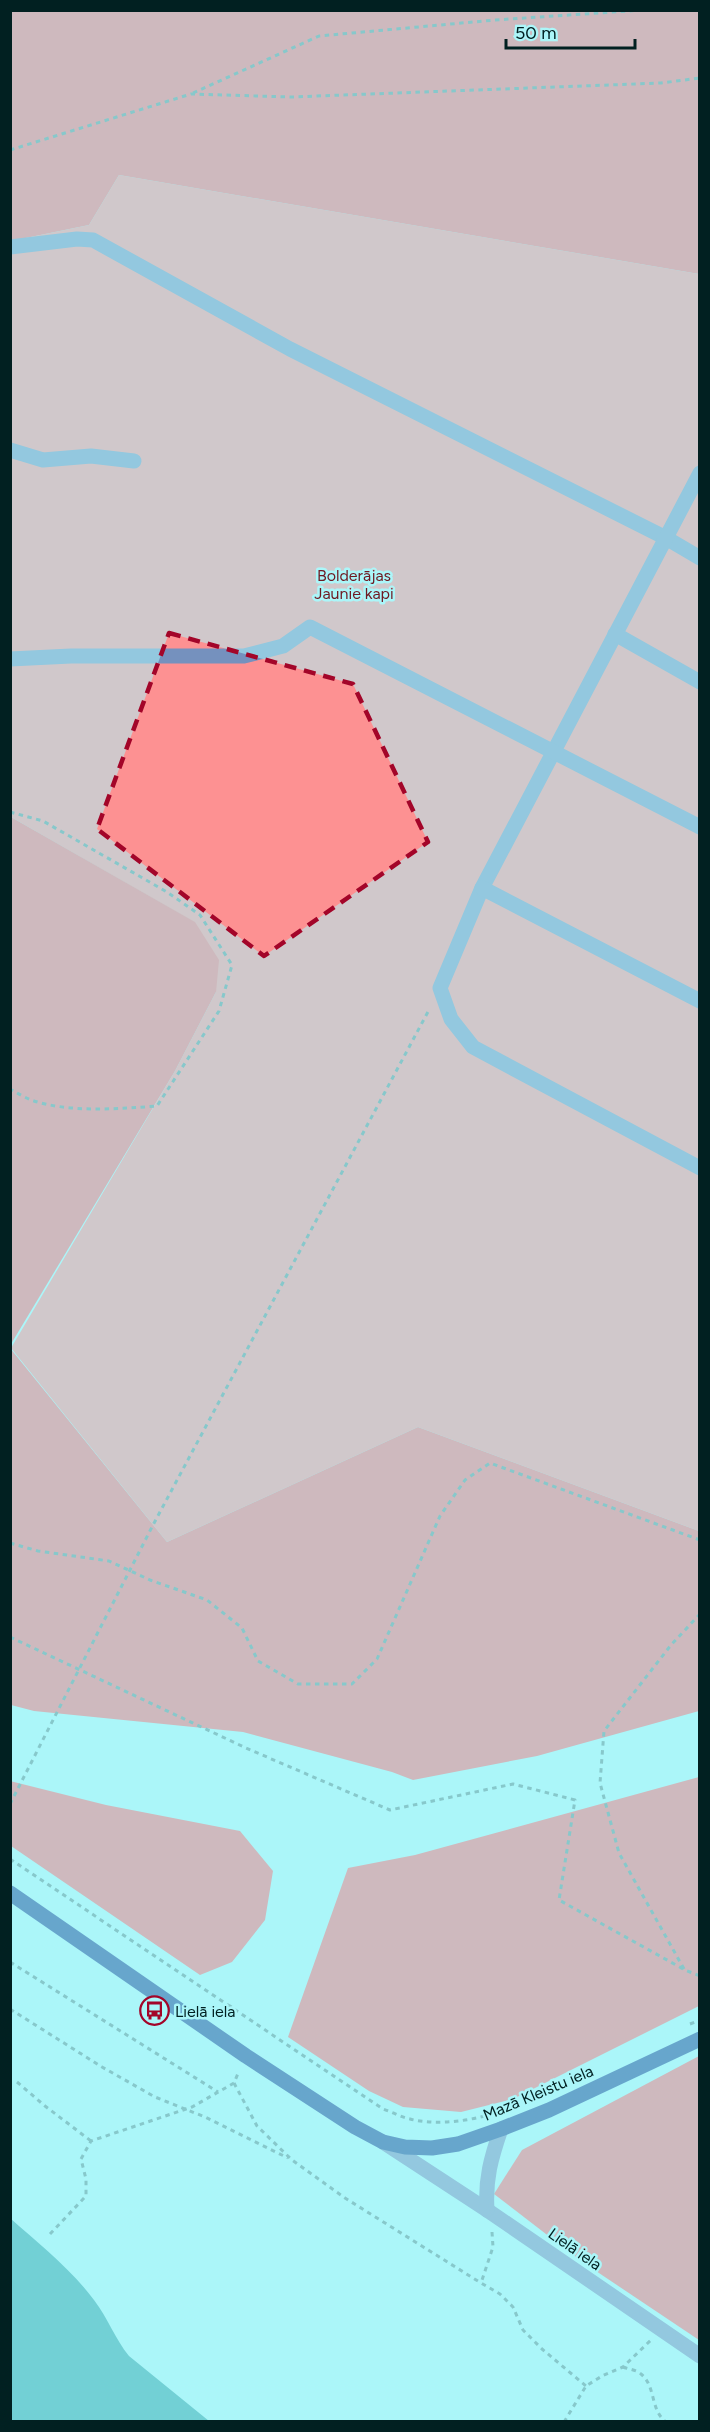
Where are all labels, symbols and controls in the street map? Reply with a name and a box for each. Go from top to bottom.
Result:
scale bar [506,12,635,50]
text: 50 m [515,22,557,44]
park label: Bolderājas Jaunie kapi [314,566,394,603]
bus stop icon: Lielā iela [138,1995,170,2027]
place label: Lielā iela [175,2002,236,2021]
street label: Mazā Kleistu iela [480,2061,596,2125]
street label: Lielā iela [545,2224,605,2274]

